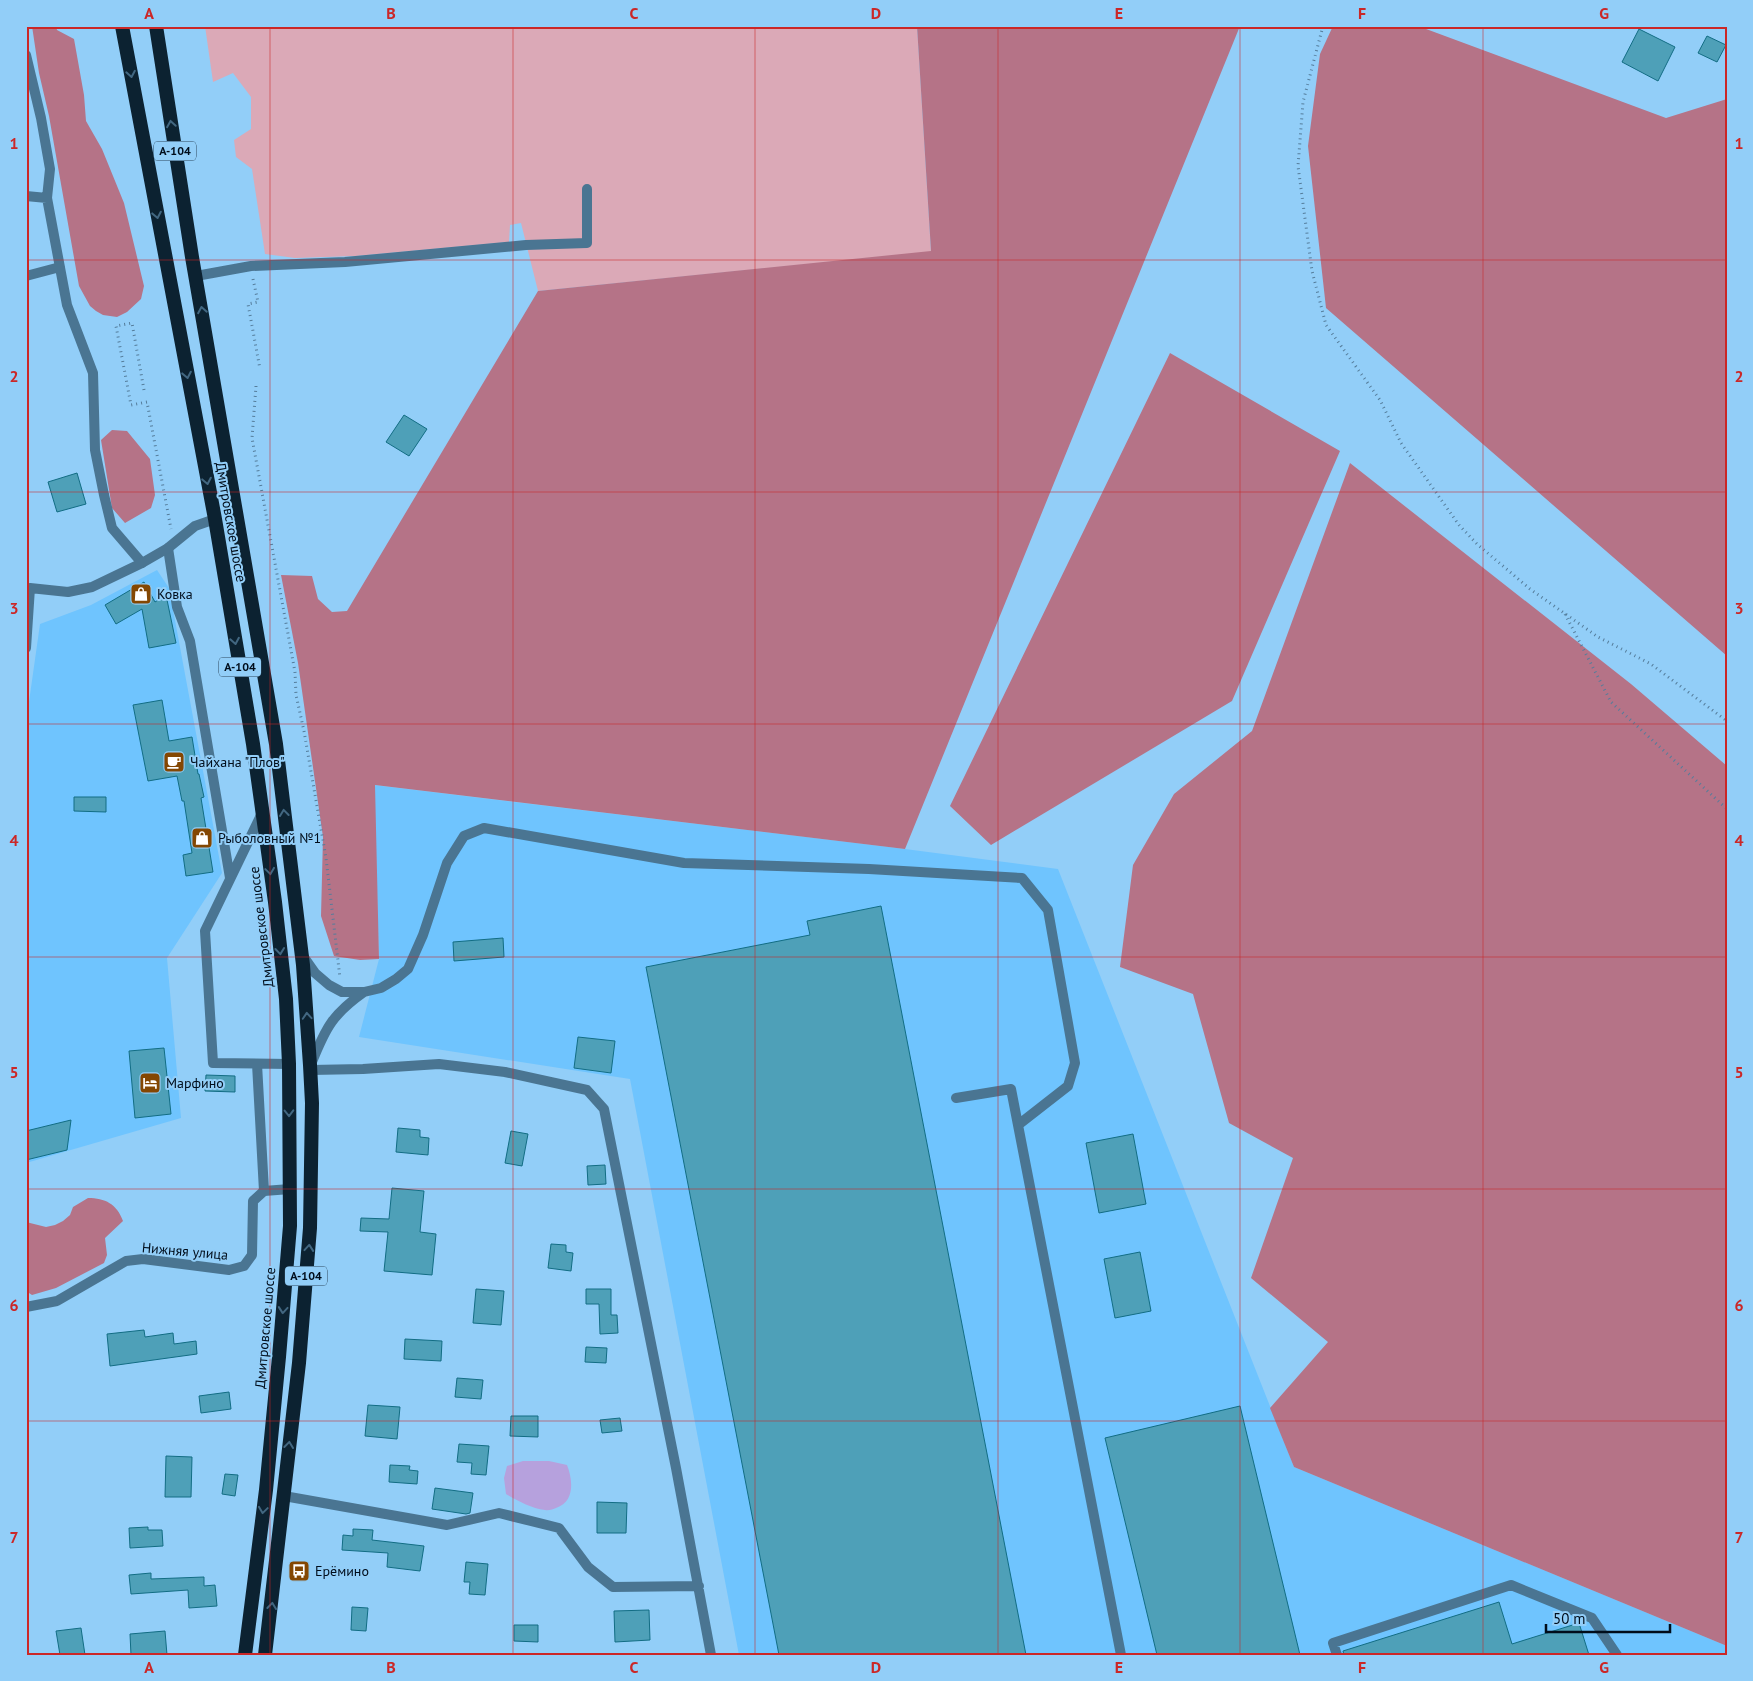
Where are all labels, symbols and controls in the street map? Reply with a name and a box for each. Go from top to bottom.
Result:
text: A [144,3,154,23]
text: B [386,3,396,23]
text: C [630,3,639,23]
text: D [871,3,881,23]
text: E [1115,3,1123,23]
text: F [1358,3,1366,23]
text: G [1599,3,1609,23]
one-way arrow [126,70,136,79]
one-way arrow [166,120,177,128]
text: 1 [9,133,19,153]
text: 1 [1734,133,1744,153]
road number: А-104 [154,142,196,160]
one-way arrow [152,210,162,219]
one-way arrow [197,306,207,315]
text: 2 [9,366,19,386]
text: 2 [1734,366,1744,386]
one-way arrow [182,370,192,379]
street label: Дмитровское шоссе [212,460,250,584]
one-way arrow [202,477,212,485]
shop icon: Ковка [129,582,153,606]
place label: Ковка [157,585,193,603]
text: 3 [9,598,19,618]
text: 3 [1734,598,1744,618]
one-way arrow [230,637,240,646]
road number: А-104 [219,658,261,676]
cafe icon: Чайхана "Плов" [162,750,186,774]
place label: Чайхана "Плов" [190,753,285,771]
one-way arrow [280,809,290,818]
shop icon: Рыболовный №1 [190,826,214,850]
place label: Рыболовный №1 [218,829,321,847]
text: 4 [9,830,19,850]
text: 4 [1734,830,1744,850]
street label: Дмитровское шоссе [245,865,277,989]
one-way arrow [265,867,275,875]
one-way arrow [274,947,285,955]
one-way arrow [301,1012,312,1020]
text: 5 [9,1062,19,1082]
text: 5 [1734,1062,1744,1082]
hotel icon: Марфино [138,1071,162,1095]
place label: Марфино [166,1074,224,1092]
one-way arrow [284,1110,294,1117]
street label: Нижняя улица [141,1238,229,1264]
one-way arrow [303,1244,314,1252]
road number: А-104 [285,1266,327,1285]
street label: Дмитровское шоссе [251,1267,279,1389]
text: 6 [9,1295,19,1315]
text: 6 [1734,1295,1744,1315]
one-way arrow [278,1307,289,1315]
one-way arrow [283,1441,294,1449]
one-way arrow [258,1506,269,1514]
text: 7 [9,1527,19,1547]
text: 7 [1734,1527,1744,1547]
bus stop icon: Ерёмино [287,1559,311,1583]
place label: Ерёмино [315,1562,369,1580]
scale bar [1546,1601,1669,1633]
one-way arrow [266,1602,277,1610]
text: 50 m [1553,1609,1586,1628]
text: A [144,1657,154,1677]
text: B [386,1657,396,1677]
text: C [630,1657,639,1677]
text: D [871,1657,881,1677]
text: E [1115,1657,1123,1677]
text: F [1358,1657,1366,1677]
text: G [1599,1657,1609,1677]

